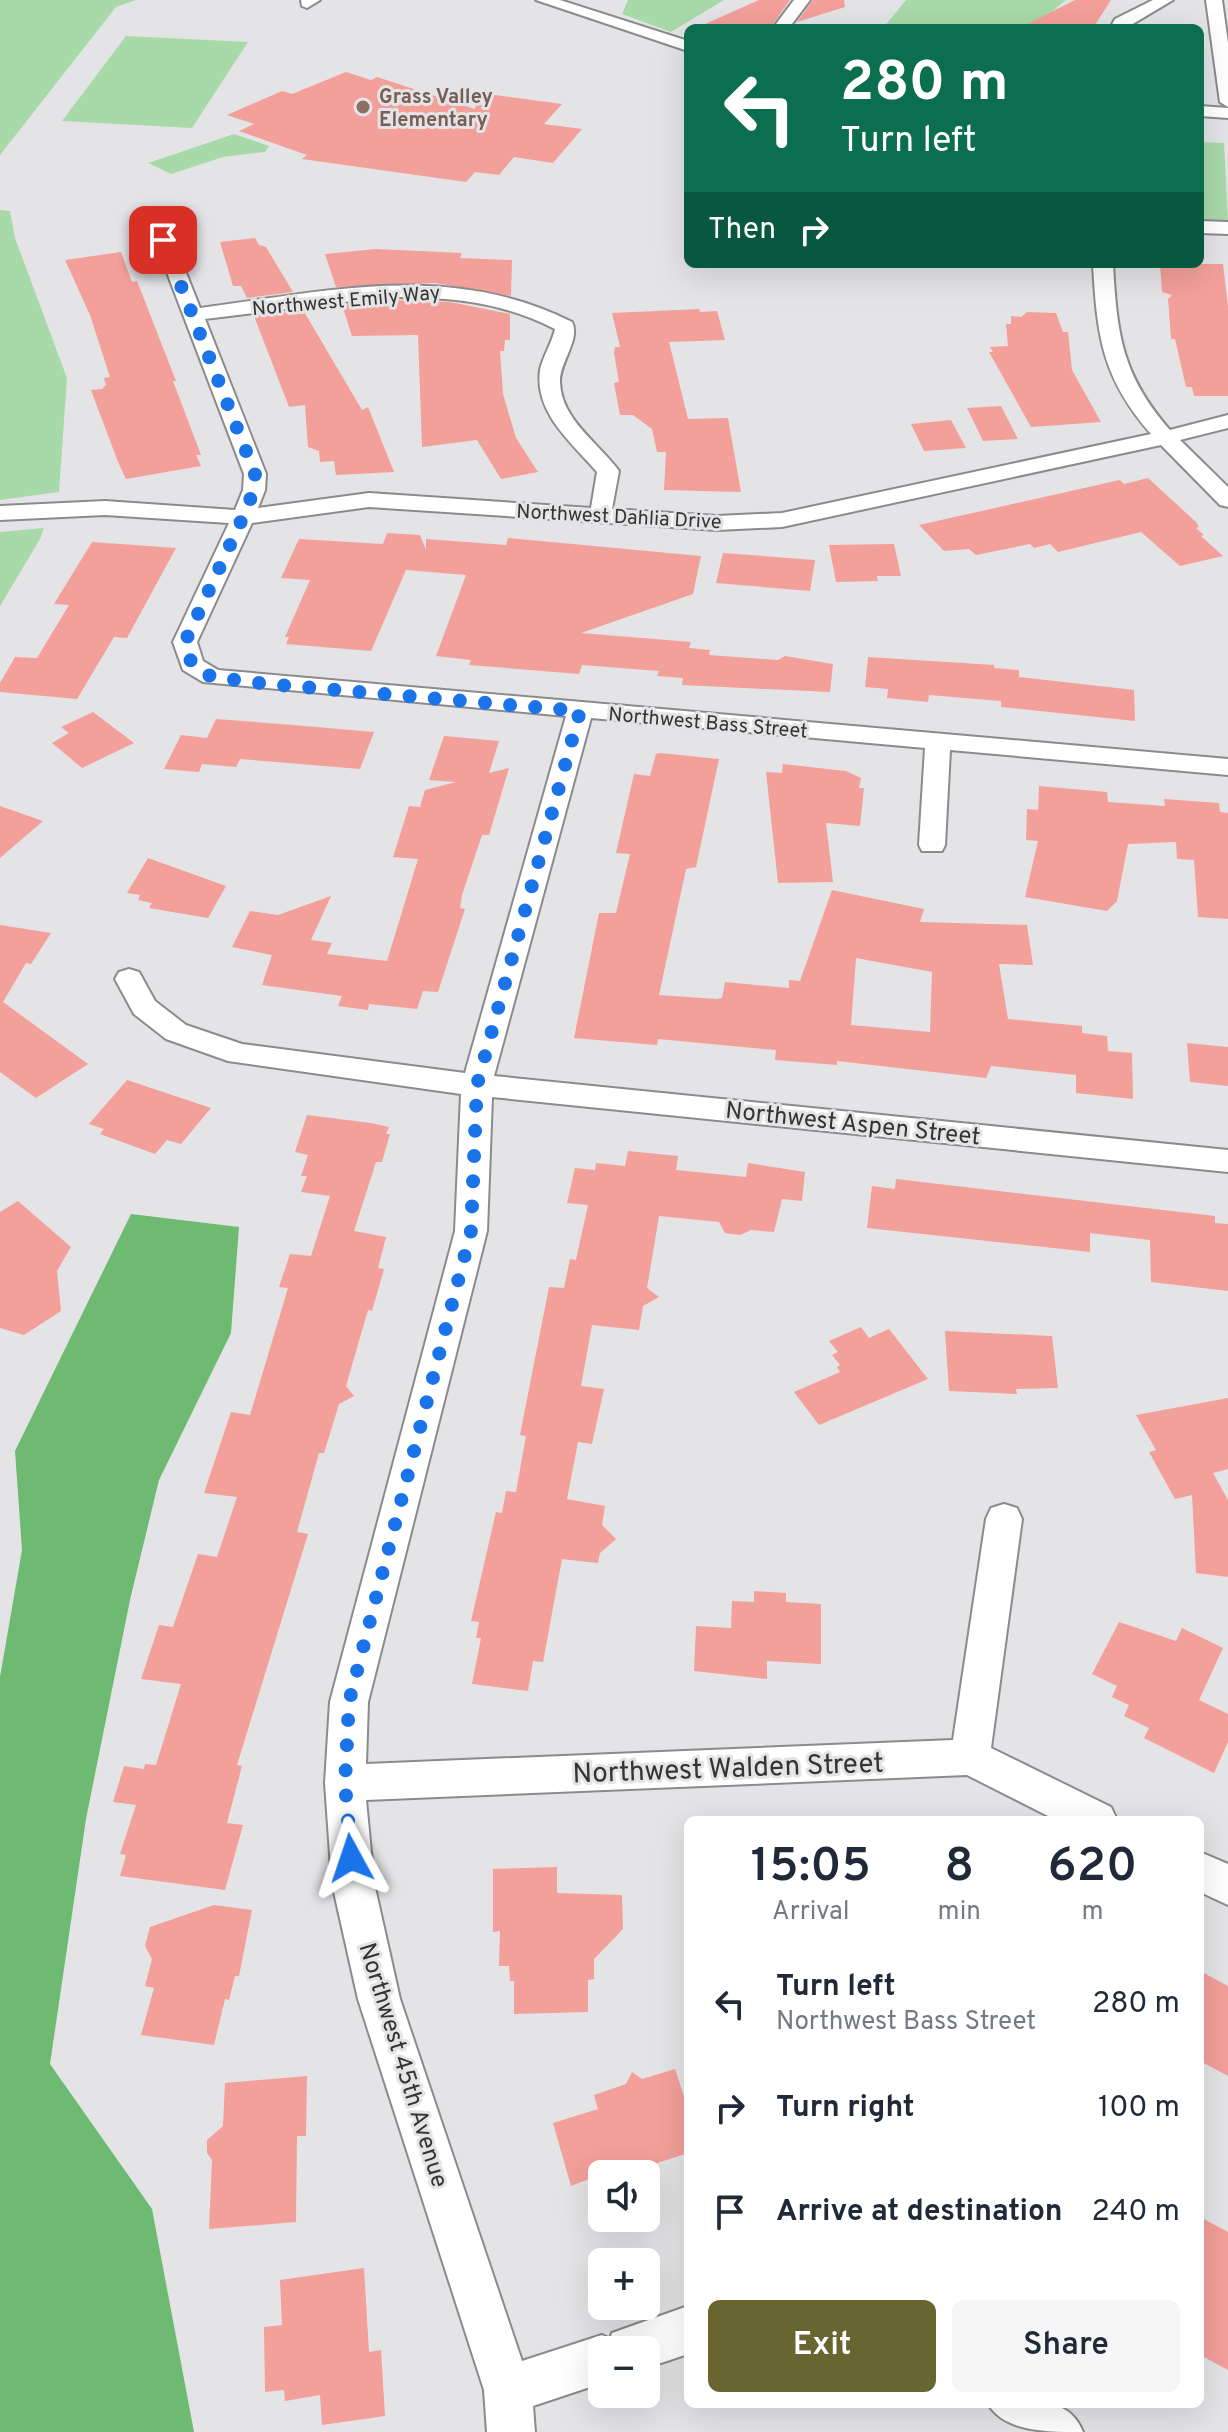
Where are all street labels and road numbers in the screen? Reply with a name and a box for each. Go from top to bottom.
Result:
street label: Northwest Emily Way [251,281,441,323]
street label: Northwest Dahlia Drive [516,500,722,536]
street label: Northwest Bass Street [607,702,809,746]
street label: Northwest Aspen Street [724,1097,982,1153]
street label: Northwest Walden Street [572,1747,884,1793]
street label: Northwest 45th Avenue [351,1940,454,2191]

